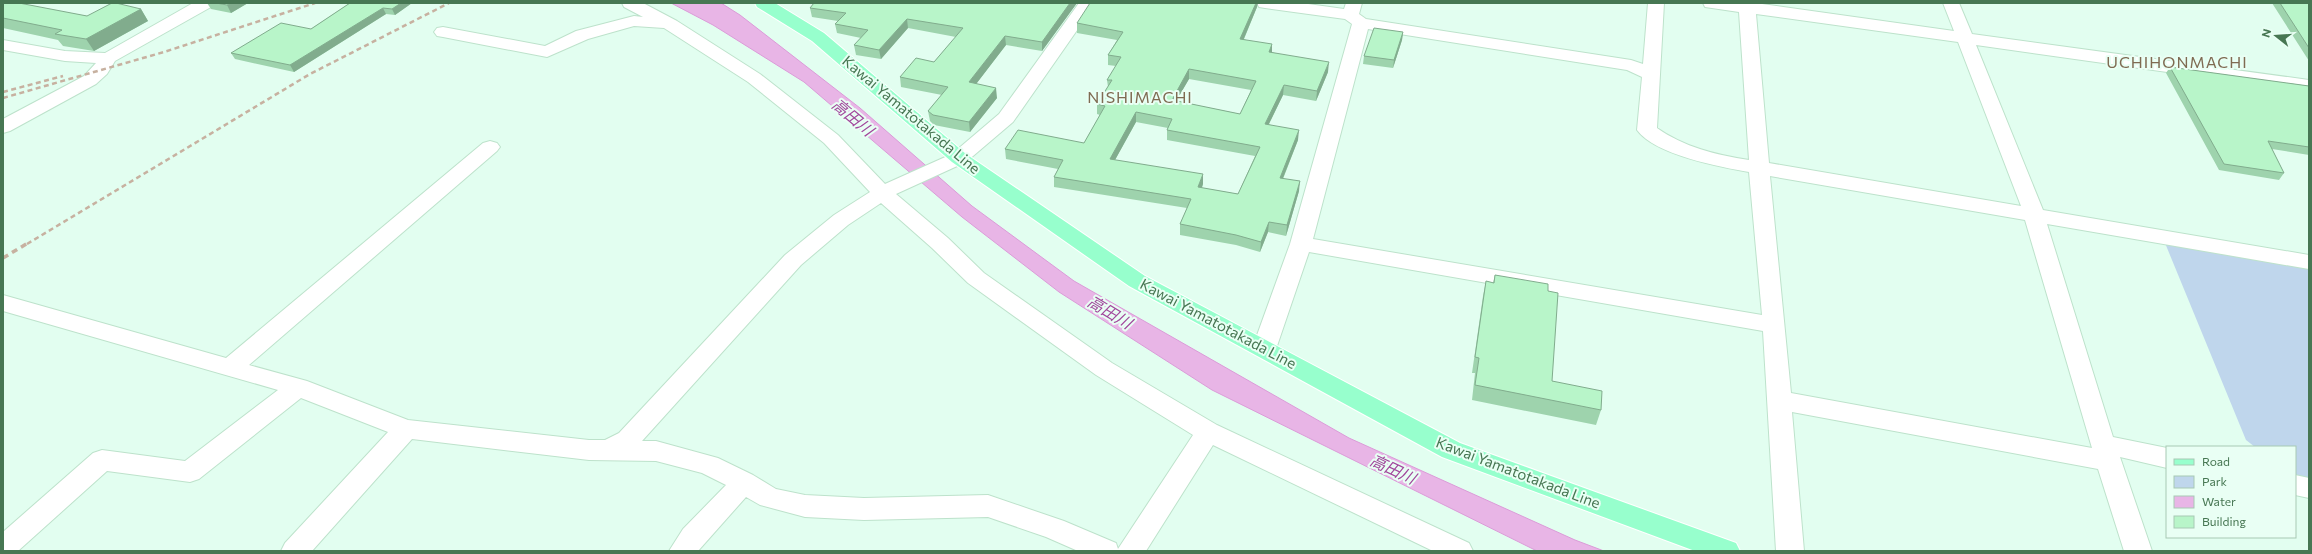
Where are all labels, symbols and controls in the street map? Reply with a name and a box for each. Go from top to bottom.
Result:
north arrow [2256,16,2296,56]
text: N [2259,27,2273,39]
street label: Kawai Yamatotakada Line [839,51,984,177]
district label: UCHIHONMACHI [2106,52,2248,71]
district label: NISHIMACHI [1087,87,1193,106]
water label: 高田川 [829,94,879,141]
street label: Kawai Yamatotakada Line [1137,274,1300,372]
water label: 高田川 [1085,291,1137,333]
street label: Kawai Yamatotakada Line [1434,432,1603,512]
legend [2166,446,2296,538]
water label: 高田川 [1367,450,1421,488]
text: Road [2202,454,2230,468]
text: Park [2202,474,2228,488]
text: Water [2202,494,2236,508]
text: Building [2202,514,2246,528]

